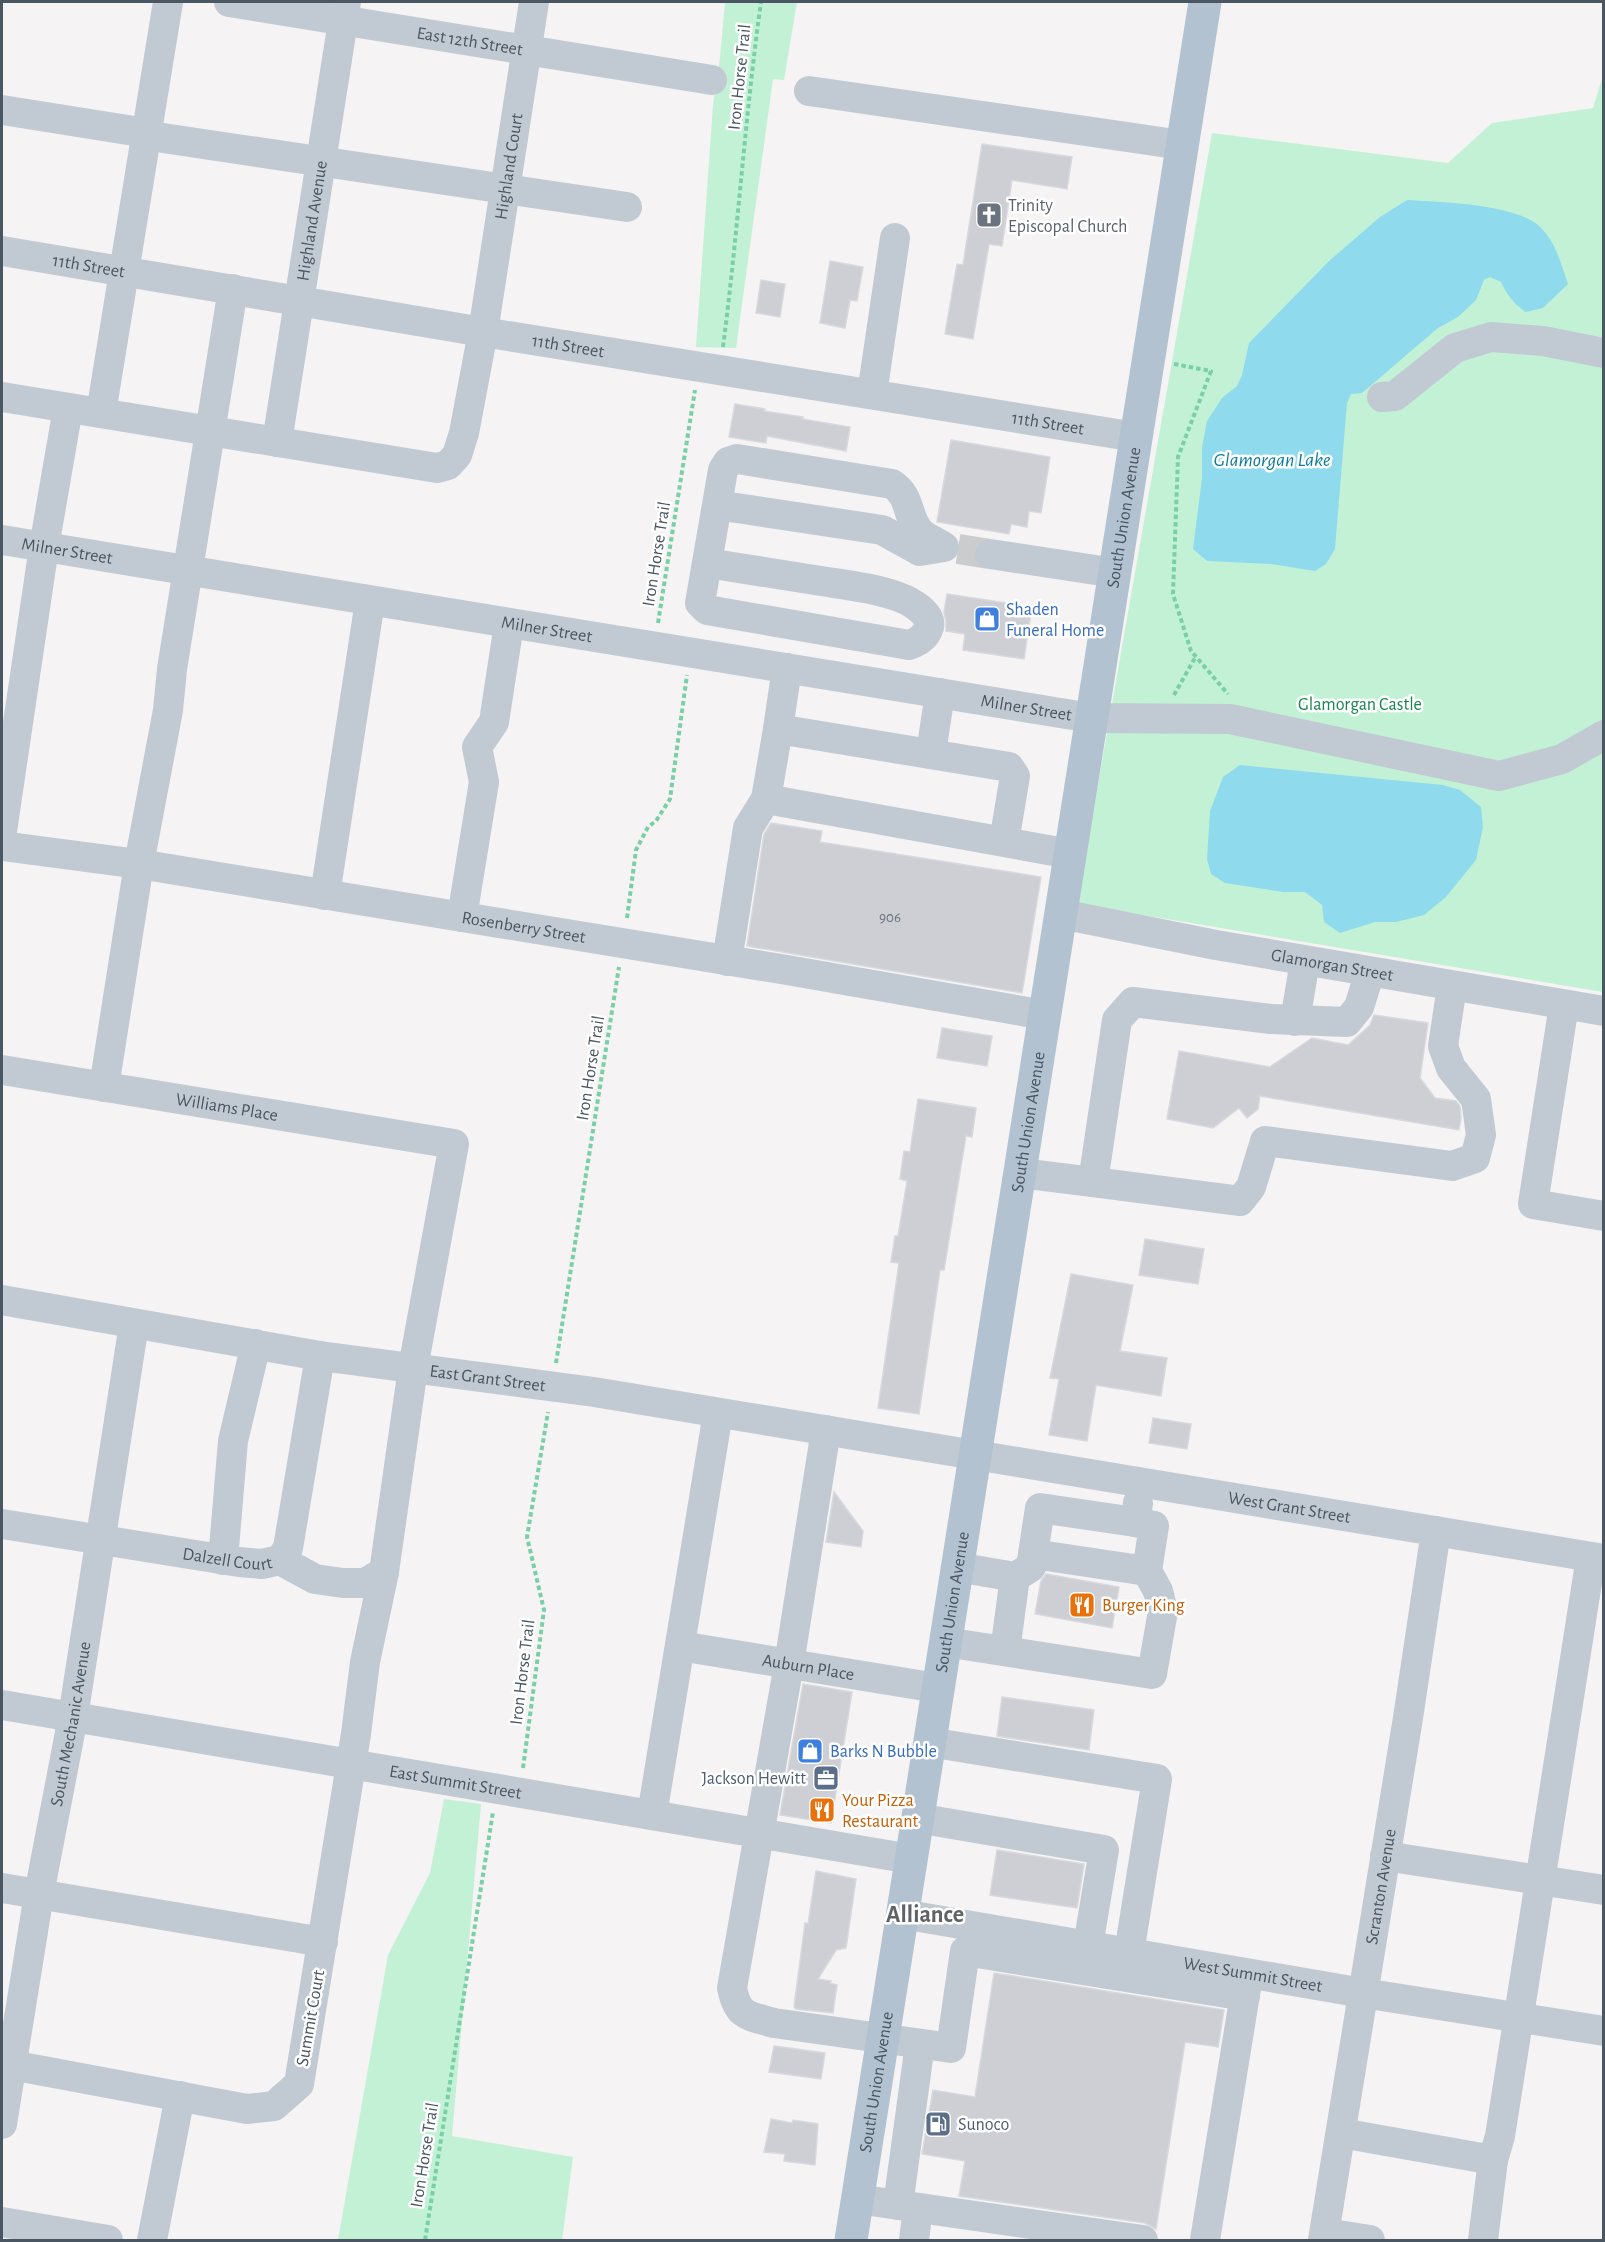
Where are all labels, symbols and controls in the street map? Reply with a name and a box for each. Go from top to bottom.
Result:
street label: Iron Horse Trail [725,23,754,131]
street label: East 12th Street [415,24,524,59]
street label: Highland Court [492,112,527,221]
street label: Highland Avenue [294,159,331,282]
place label: Trinity Episcopal Church [1008,197,1127,236]
church icon: Trinity Episcopal Church [974,200,1004,230]
street label: 11th Street [51,252,126,282]
street label: 11th Street [531,332,606,361]
street label: 11th Street [1010,409,1085,439]
street label: South Union Avenue [1104,446,1144,589]
water label: Glamorgan Lake [1213,450,1331,470]
street label: Iron Horse Trail [640,500,674,608]
street label: Milner Street [20,535,114,568]
place label: Shaden Funeral Home [1006,601,1104,640]
shop icon: Shaden Funeral Home [972,604,1002,634]
street label: Milner Street [500,614,594,646]
street label: Milner Street [979,692,1073,725]
park label: Glamorgan Castle [1298,696,1422,714]
street label: Rosenberry Street [460,909,587,947]
house number: 906 [879,910,901,925]
street label: Glamorgan Street [1270,947,1395,985]
street label: Iron Horse Trail [574,1014,608,1122]
street label: South Union Avenue [1009,1050,1049,1194]
street label: Williams Place [174,1091,279,1125]
street label: East Grant Street [428,1362,547,1396]
street label: West Grant Street [1227,1489,1352,1527]
street label: South Union Avenue [933,1530,973,1674]
street label: Dalzell Court [181,1545,274,1574]
restaurant icon: Burger King [1067,1590,1097,1620]
place label: Burger King [1102,1597,1185,1615]
street label: Iron Horse Trail [508,1618,538,1726]
street label: South Mechanic Avenue [48,1640,95,1808]
street label: Auburn Place [761,1652,855,1684]
shop icon: Barks N Bubble [795,1736,825,1766]
place label: Barks N Bubble [830,1743,937,1761]
street label: East Summit Street [388,1763,523,1803]
office icon: Jackson Hewitt [811,1763,841,1793]
place label: Jackson Hewitt [702,1770,806,1788]
place label: Your Pizza Restaurant [842,1792,918,1831]
restaurant icon: Your Pizza Restaurant [807,1795,837,1825]
street label: Scranton Avenue [1363,1828,1400,1946]
district label: Alliance [886,1903,964,1927]
street label: West Summit Street [1182,1954,1324,1996]
street label: Summit Court [294,1968,328,2068]
street label: South Union Avenue [857,2010,897,2154]
street label: Iron Horse Trail [408,2101,442,2209]
fuel station icon: Sunoco [923,2109,953,2139]
place label: Sunoco [958,2116,1010,2134]

